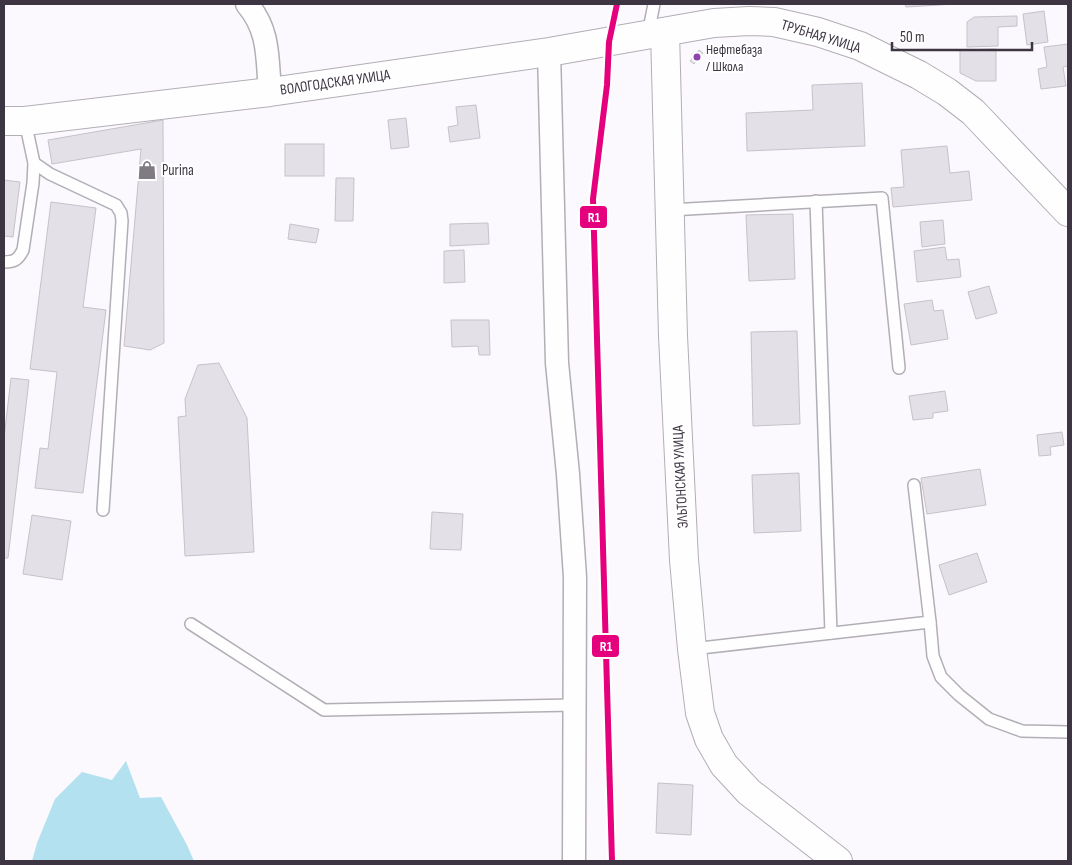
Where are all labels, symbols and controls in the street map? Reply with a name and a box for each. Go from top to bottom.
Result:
street label: ТРУБНАЯ УЛИЦА [779,15,864,58]
scale bar [892,20,1032,52]
text: 50 m [900,28,925,47]
place label: Нефтебаза / Школа [706,41,762,75]
marker: Нефтебаза / Школа [692,52,702,62]
street label: ВОЛОГОДСКАЯ УЛИЦА [279,65,392,100]
shop icon: Purina [136,159,158,181]
place label: Purina [162,161,194,180]
line badge: R1 [579,205,608,229]
text: R1 [588,209,601,226]
street label: ЭЛЬТОНСКАЯ УЛИЦА [668,424,693,529]
line badge: R1 [591,634,620,658]
text: R1 [600,638,613,655]

